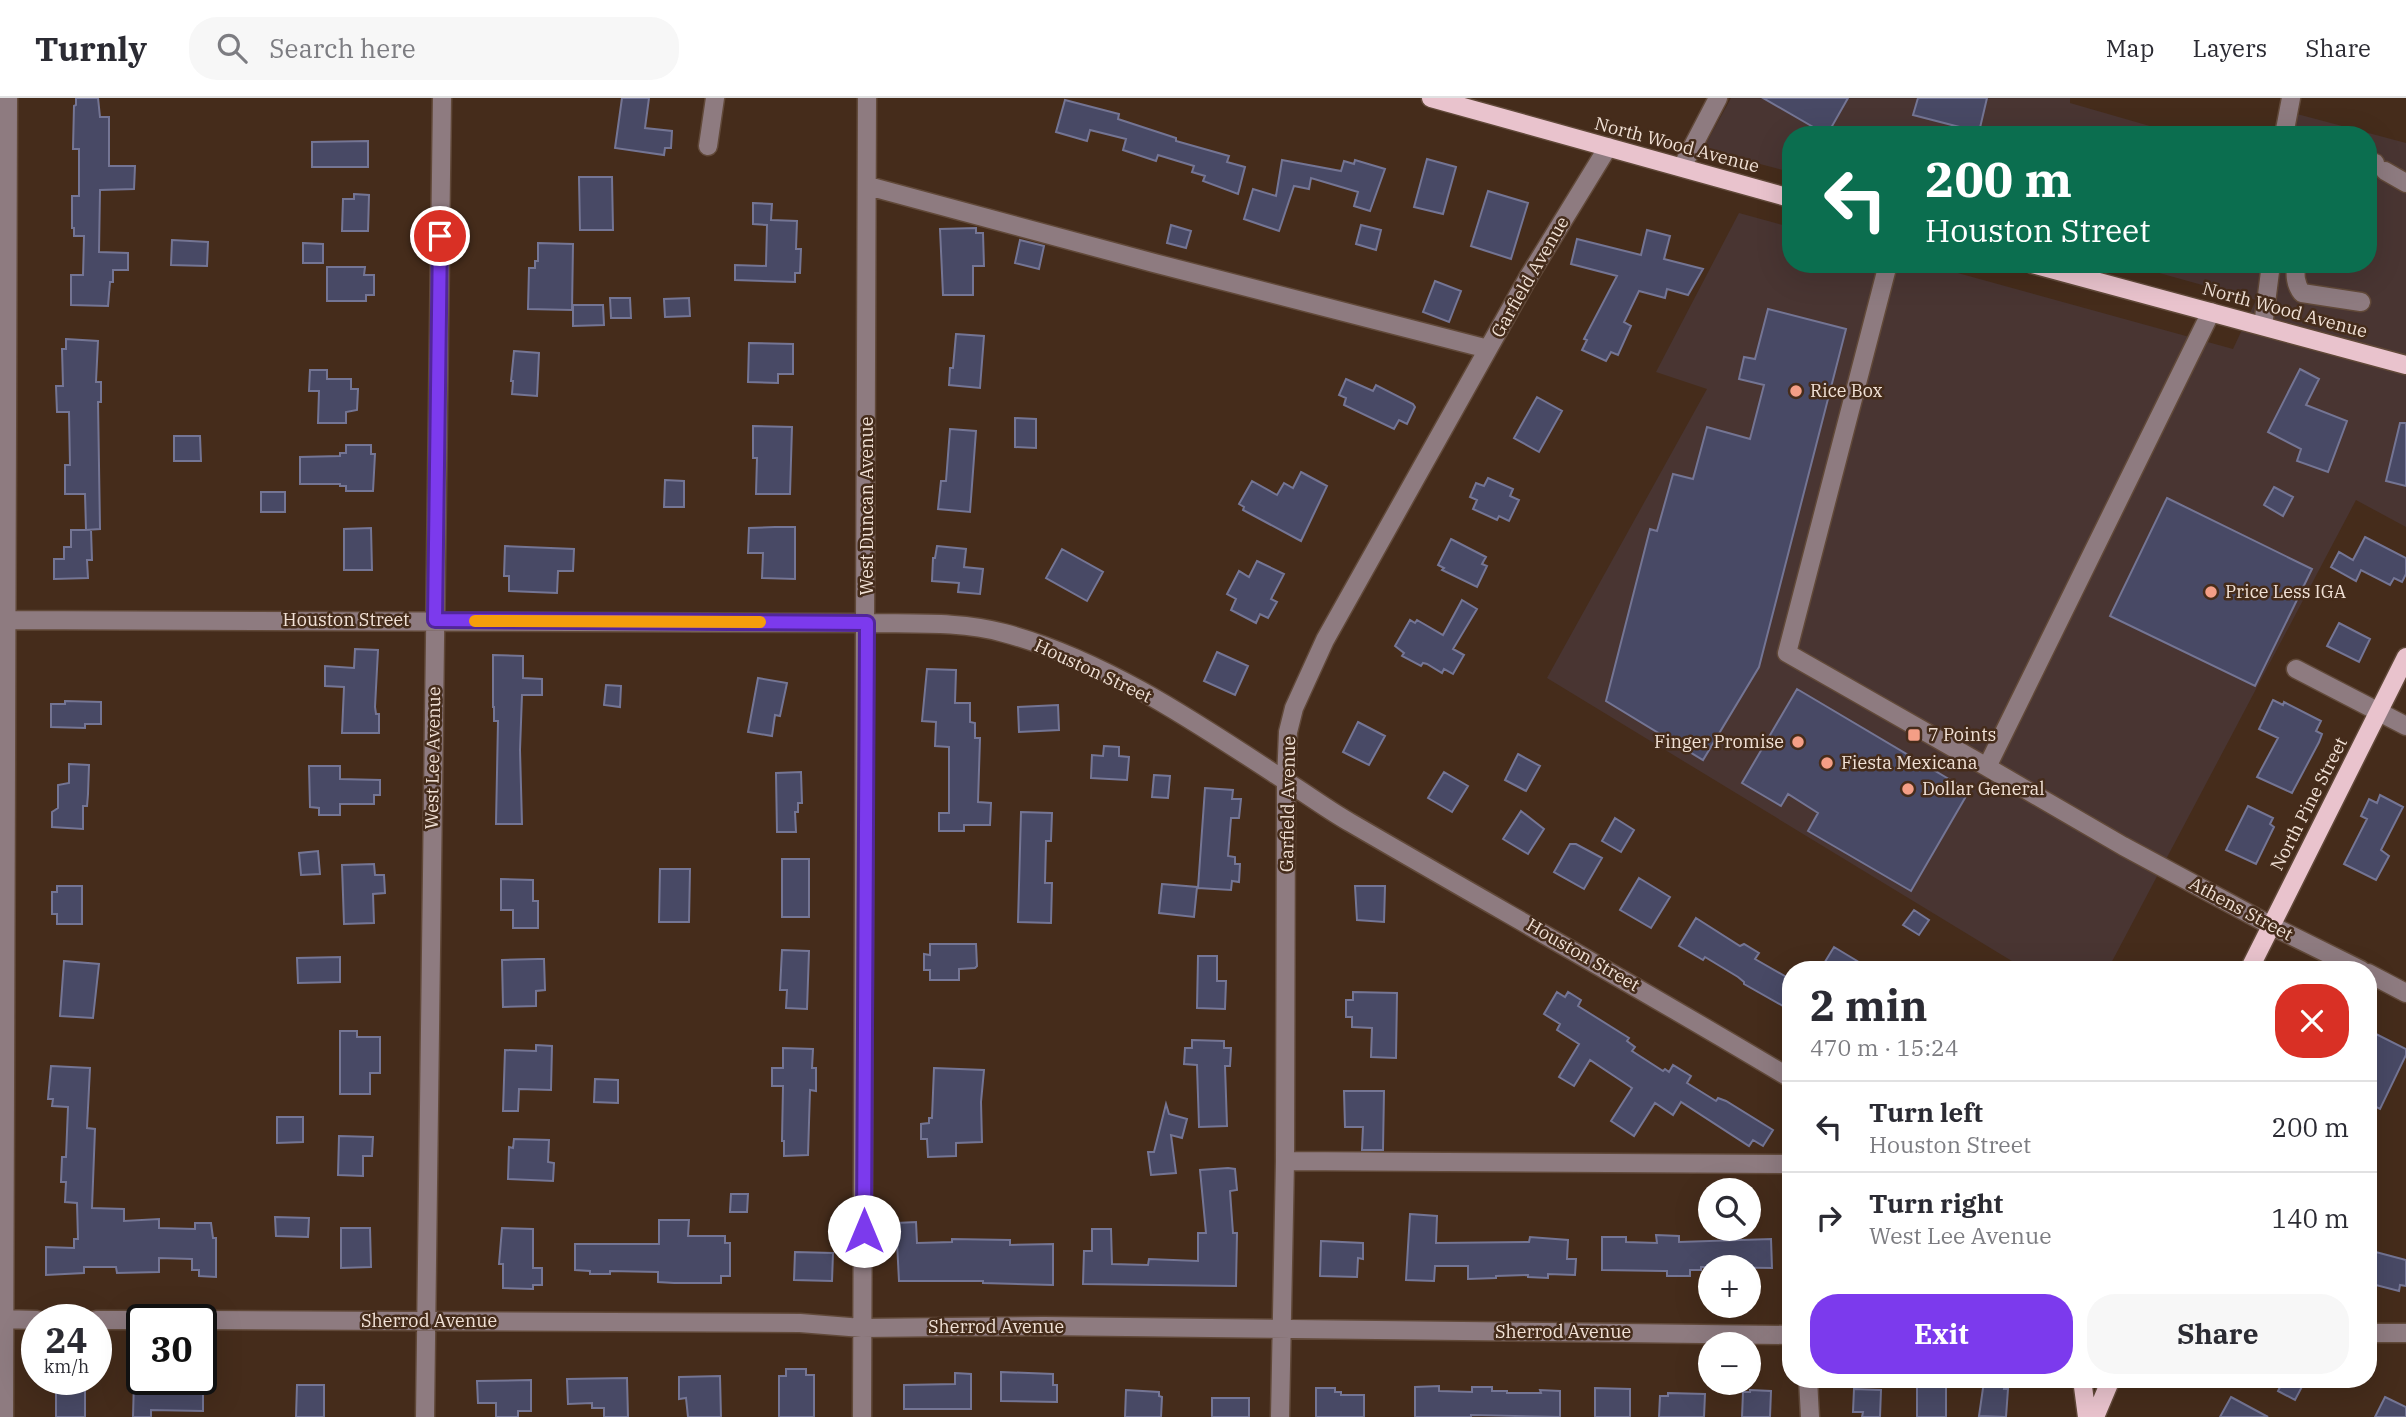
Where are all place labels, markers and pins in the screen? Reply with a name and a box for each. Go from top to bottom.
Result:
pin [410,206,470,266]
place label: Rice Box [1810,379,1883,402]
marker: Rice Box [1788,383,1804,399]
place label: Price Less IGA [2225,580,2347,603]
marker: Price Less IGA [2203,584,2219,600]
place label: 7 Points [1928,723,1996,746]
marker: 7 Points [1906,727,1922,743]
place label: Finger Promise [1654,730,1784,753]
marker: Finger Promise [1790,734,1806,750]
place label: Fiesta Mexicana [1841,751,1978,774]
marker: Fiesta Mexicana [1819,755,1835,771]
place label: Dollar General [1922,777,2045,800]
marker: Dollar General [1900,781,1916,797]

